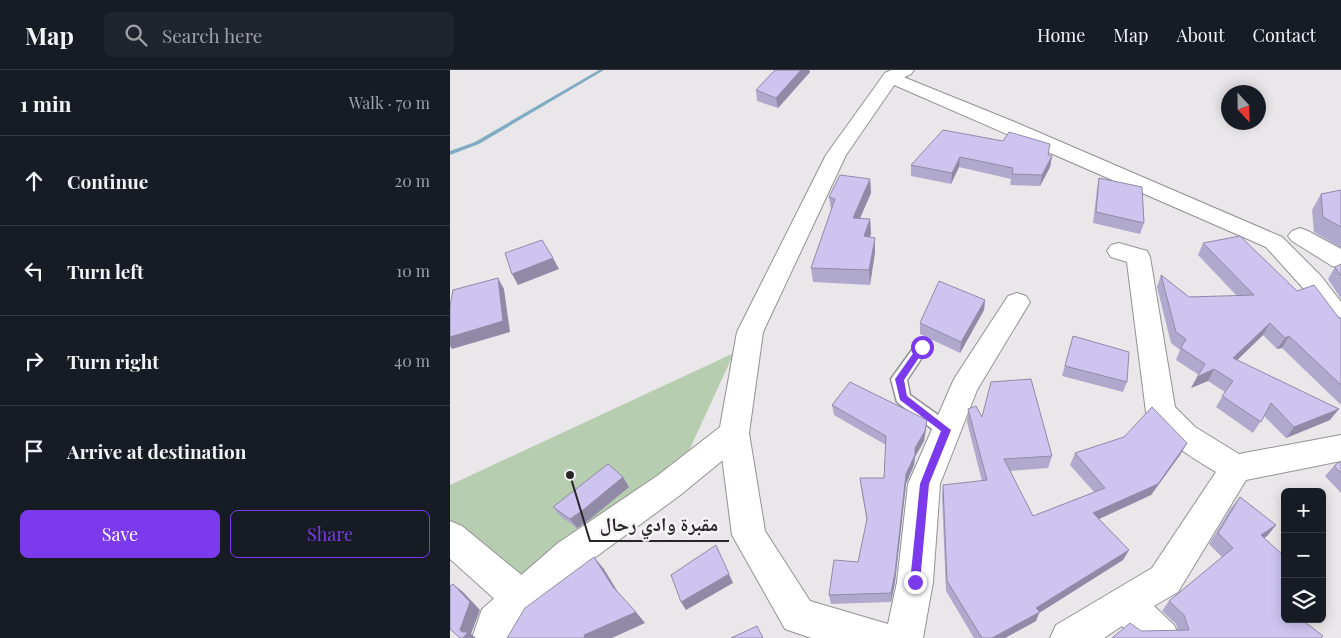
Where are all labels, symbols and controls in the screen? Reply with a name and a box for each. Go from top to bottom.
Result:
search box [104,12,454,57]
text: Map [25,19,74,51]
icon: search [122,21,150,49]
text: Search here [162,22,262,48]
text: Home [1037,23,1085,47]
text: Map [1113,23,1148,47]
text: About [1176,23,1225,47]
text: Contact [1253,23,1316,47]
north arrow [1221,85,1266,130]
text: 1 min [20,89,71,117]
text: Walk · 70 m [349,92,430,113]
icon: ahead [20,167,48,195]
text: Continue [67,168,148,194]
text: 20 m [395,170,430,191]
icon: left [20,257,48,285]
text: Turn left [67,258,144,284]
text: 10 m [396,260,430,281]
route start [911,336,934,359]
icon: right [20,347,48,375]
text: Turn right [67,348,159,374]
text: 40 m [394,350,430,371]
icon: arrive [20,437,48,465]
text: Arrive at destination [67,438,247,464]
map controls [1281,488,1326,623]
button: + [1281,488,1326,533]
callout: مقبرة وادي رحال [590,507,729,541]
button: Save [20,510,220,558]
button: Share [230,510,430,558]
text: مقبرة وادي رحال [600,510,718,540]
button: − [1281,533,1326,578]
route end [904,571,927,594]
button: layers [1281,578,1326,623]

